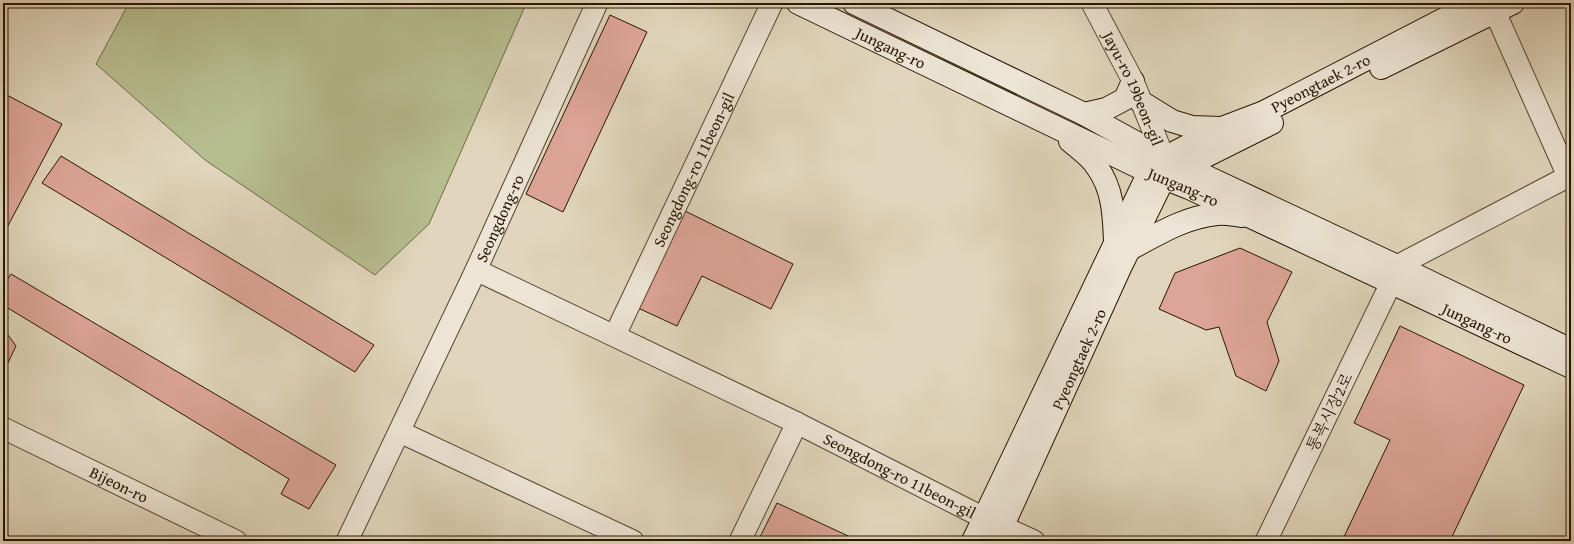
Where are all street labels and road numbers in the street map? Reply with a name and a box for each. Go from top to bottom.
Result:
street label: Jungang-ro [850,20,930,75]
street label: Jayu-ro 19beon-gil [1096,25,1170,150]
street label: Pyeongtaek 2-ro [1266,47,1374,119]
street label: Seongdong-ro 11beon-gil [646,88,740,251]
street label: Jungang-ro [1143,160,1223,212]
street label: Seongdong-ro [469,170,530,266]
street label: Jungang-ro [1436,295,1516,350]
street label: Pyeongtaek 2-ro [1045,304,1112,414]
street label: 통복시장2로 [1300,368,1359,455]
street label: Seongdong-ro 11beon-gil [819,426,981,524]
street label: Bijeon-ro [86,460,152,509]

